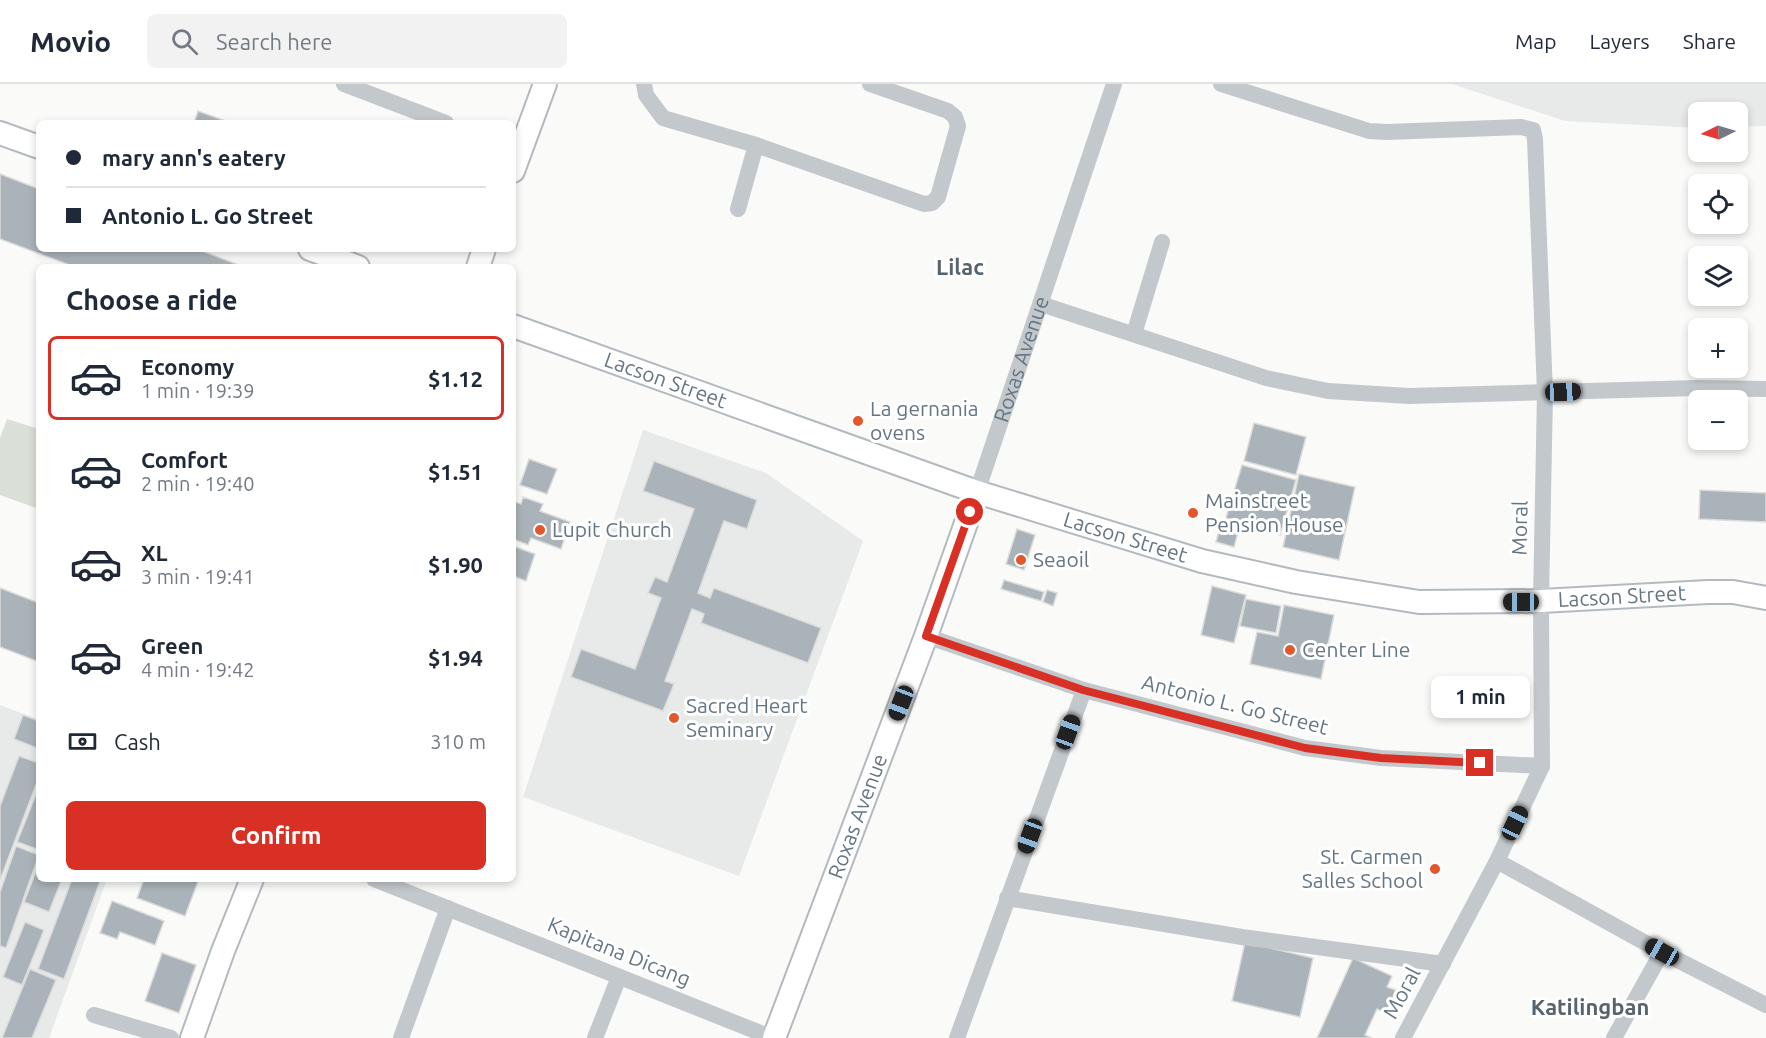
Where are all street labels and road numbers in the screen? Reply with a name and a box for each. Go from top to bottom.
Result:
street label: Roxas Avenue [988,293,1053,425]
street label: Lacson Street [601,347,730,413]
street label: Moral [1507,500,1531,556]
street label: Lacson Street [1061,506,1190,567]
street label: Lacson Street [1557,580,1686,611]
street label: Antonio L. Go Street [1140,669,1331,739]
street label: Roxas Avenue [822,750,891,882]
street label: Kapitana Dicang [544,911,694,991]
street label: Moral [1378,963,1425,1022]

